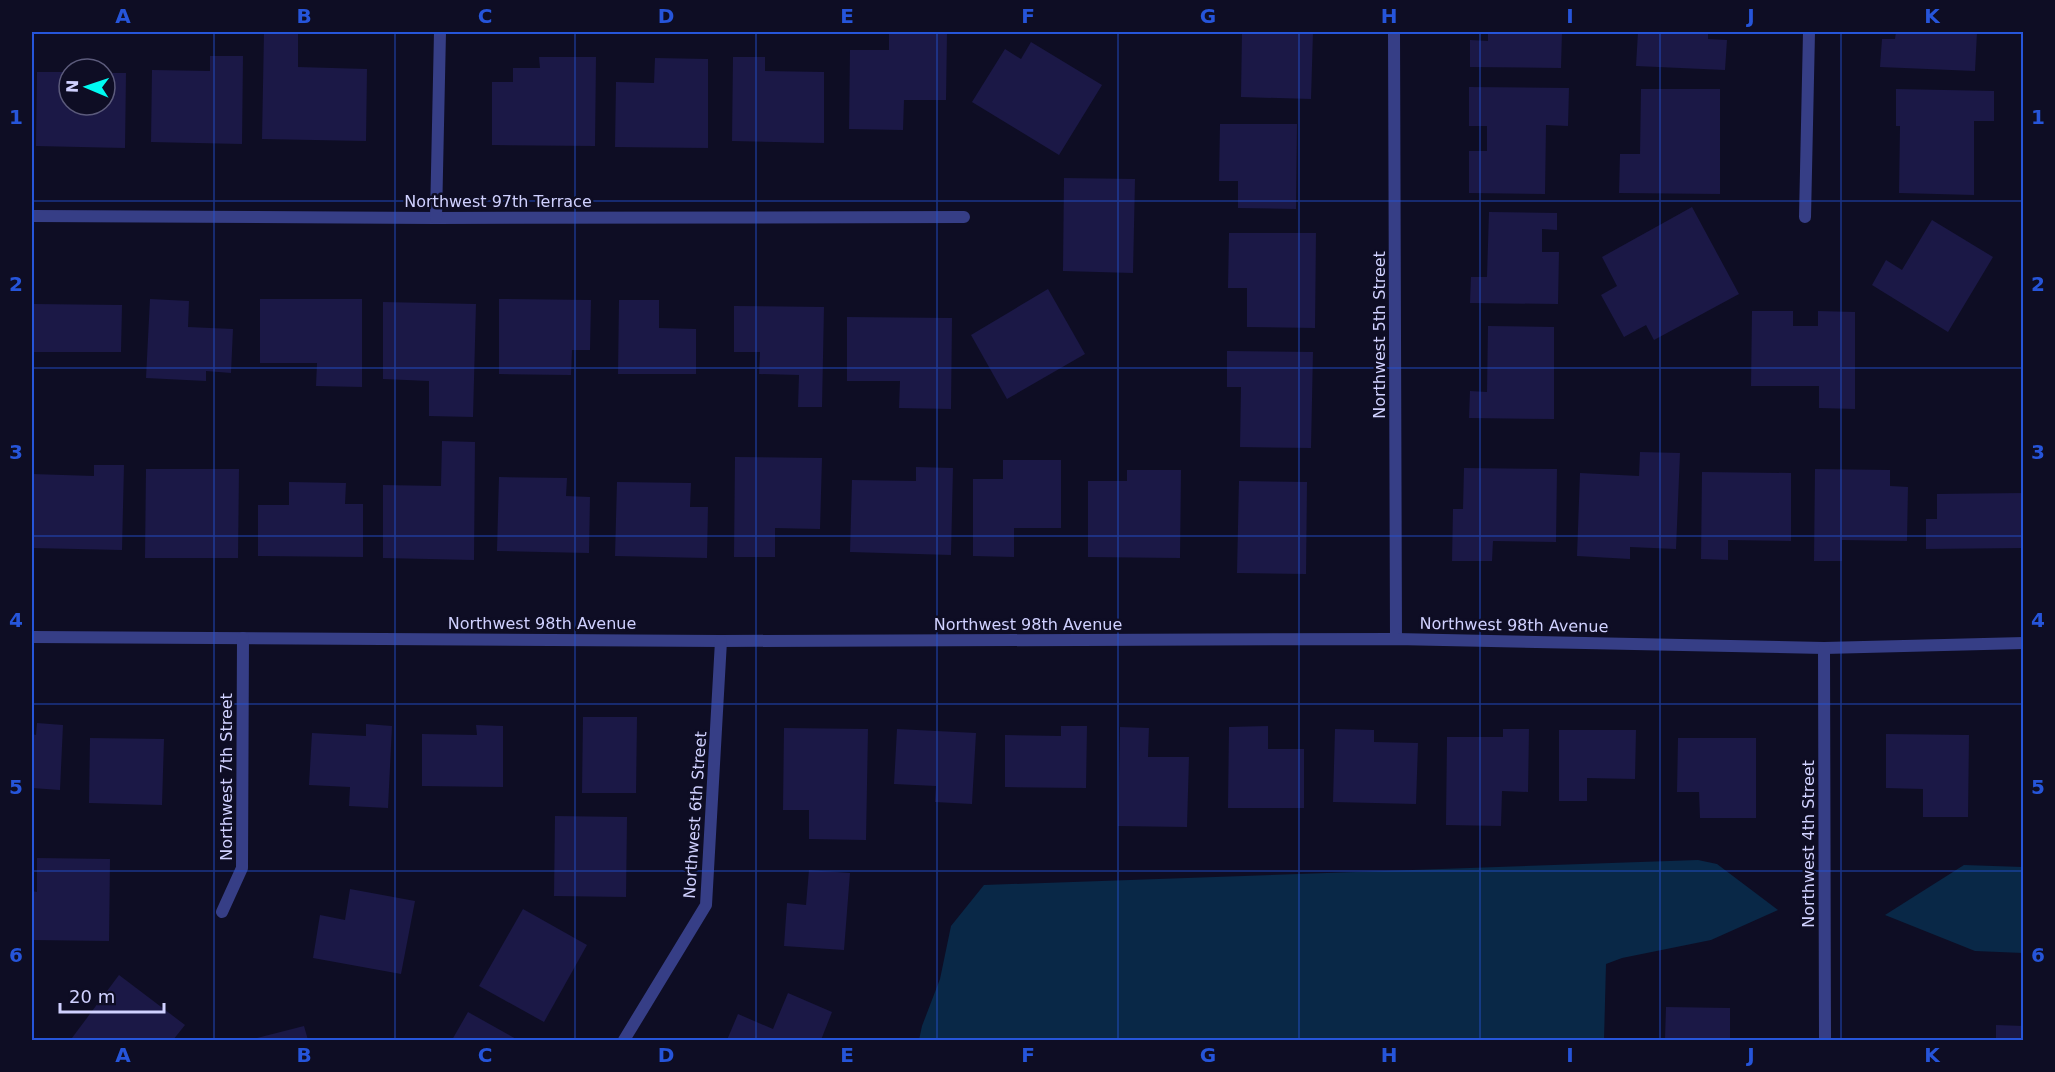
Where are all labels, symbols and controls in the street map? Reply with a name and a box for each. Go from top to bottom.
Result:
text: A [115,4,131,28]
text: B [296,4,312,28]
text: C [478,4,492,28]
text: D [658,4,674,28]
text: E [840,4,854,28]
text: F [1021,4,1035,28]
text: G [1200,4,1216,28]
text: H [1381,4,1397,28]
text: I [1566,4,1574,28]
text: J [1745,4,1755,28]
text: K [1924,4,1941,28]
north arrow [57,57,117,117]
text: N [63,79,82,94]
text: 1 [9,105,23,129]
text: 1 [2031,105,2045,129]
street label: Northwest 97th Terrace [404,192,592,211]
street label: Northwest 5th Street [1370,251,1389,419]
text: 2 [9,272,23,296]
text: 2 [2031,272,2045,296]
text: 3 [9,440,23,464]
text: 3 [2031,440,2045,464]
text: 4 [9,608,23,632]
text: 4 [2031,608,2045,632]
street label: Northwest 98th Avenue [448,614,636,633]
street label: Northwest 98th Avenue [1420,614,1608,636]
street label: Northwest 98th Avenue [934,615,1122,634]
street label: Northwest 7th Street [217,693,236,861]
street label: Northwest 6th Street [680,731,710,899]
street label: Northwest 4th Street [1799,760,1818,928]
text: 5 [9,775,23,799]
text: 5 [2031,775,2045,799]
text: 6 [9,943,23,967]
text: 6 [2031,943,2045,967]
scale bar [60,976,164,1014]
text: 20 m [69,986,115,1007]
text: A [115,1043,131,1067]
text: B [296,1043,312,1067]
text: C [478,1043,492,1067]
text: D [658,1043,674,1067]
text: E [840,1043,854,1067]
text: F [1021,1043,1035,1067]
text: G [1200,1043,1216,1067]
text: H [1381,1043,1397,1067]
text: I [1566,1043,1574,1067]
text: J [1745,1043,1755,1067]
text: K [1924,1043,1941,1067]

